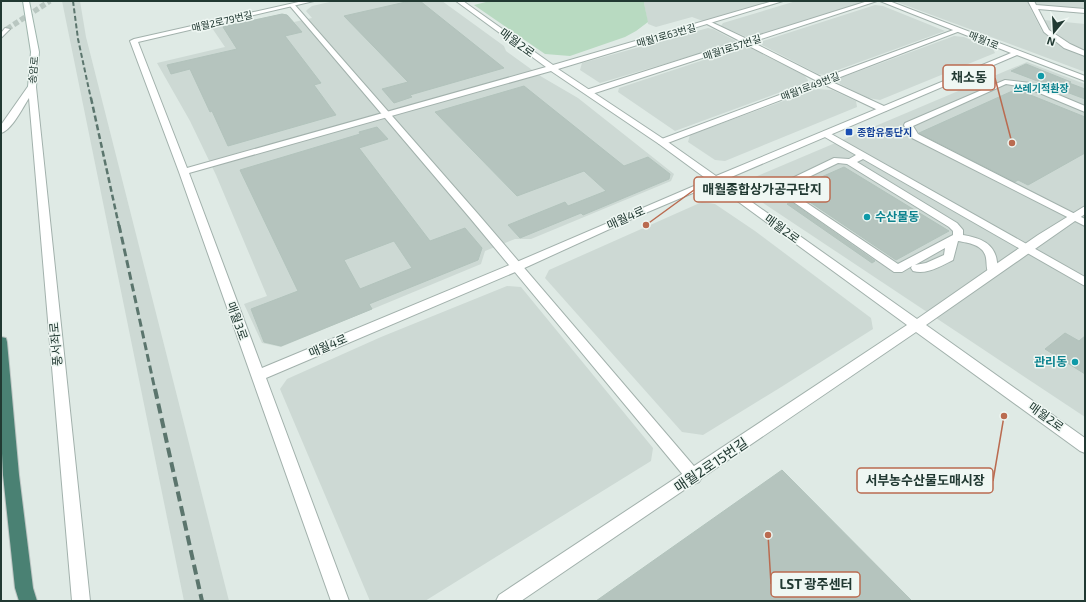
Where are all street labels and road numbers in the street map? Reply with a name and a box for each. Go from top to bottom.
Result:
street label: 매월2로79번길 [190,8,254,34]
street label: 매월1로63번길 [635,21,697,49]
street label: 매월2로 [497,25,538,60]
street label: 매월1로 [967,29,1001,51]
street label: 매월1로57번길 [701,32,763,62]
street label: 송암로 [26,56,40,84]
street label: 매월1로49번길 [779,69,841,103]
street label: 매월4로 [604,202,647,232]
street label: 매월2로 [762,211,803,246]
street label: 매월3로 [225,300,251,342]
street label: 풍서좌로 [46,321,64,367]
street label: 매월4로 [306,331,349,359]
street label: 매월2로 [1026,399,1067,434]
street label: 매월2로15번길 [671,434,751,495]

